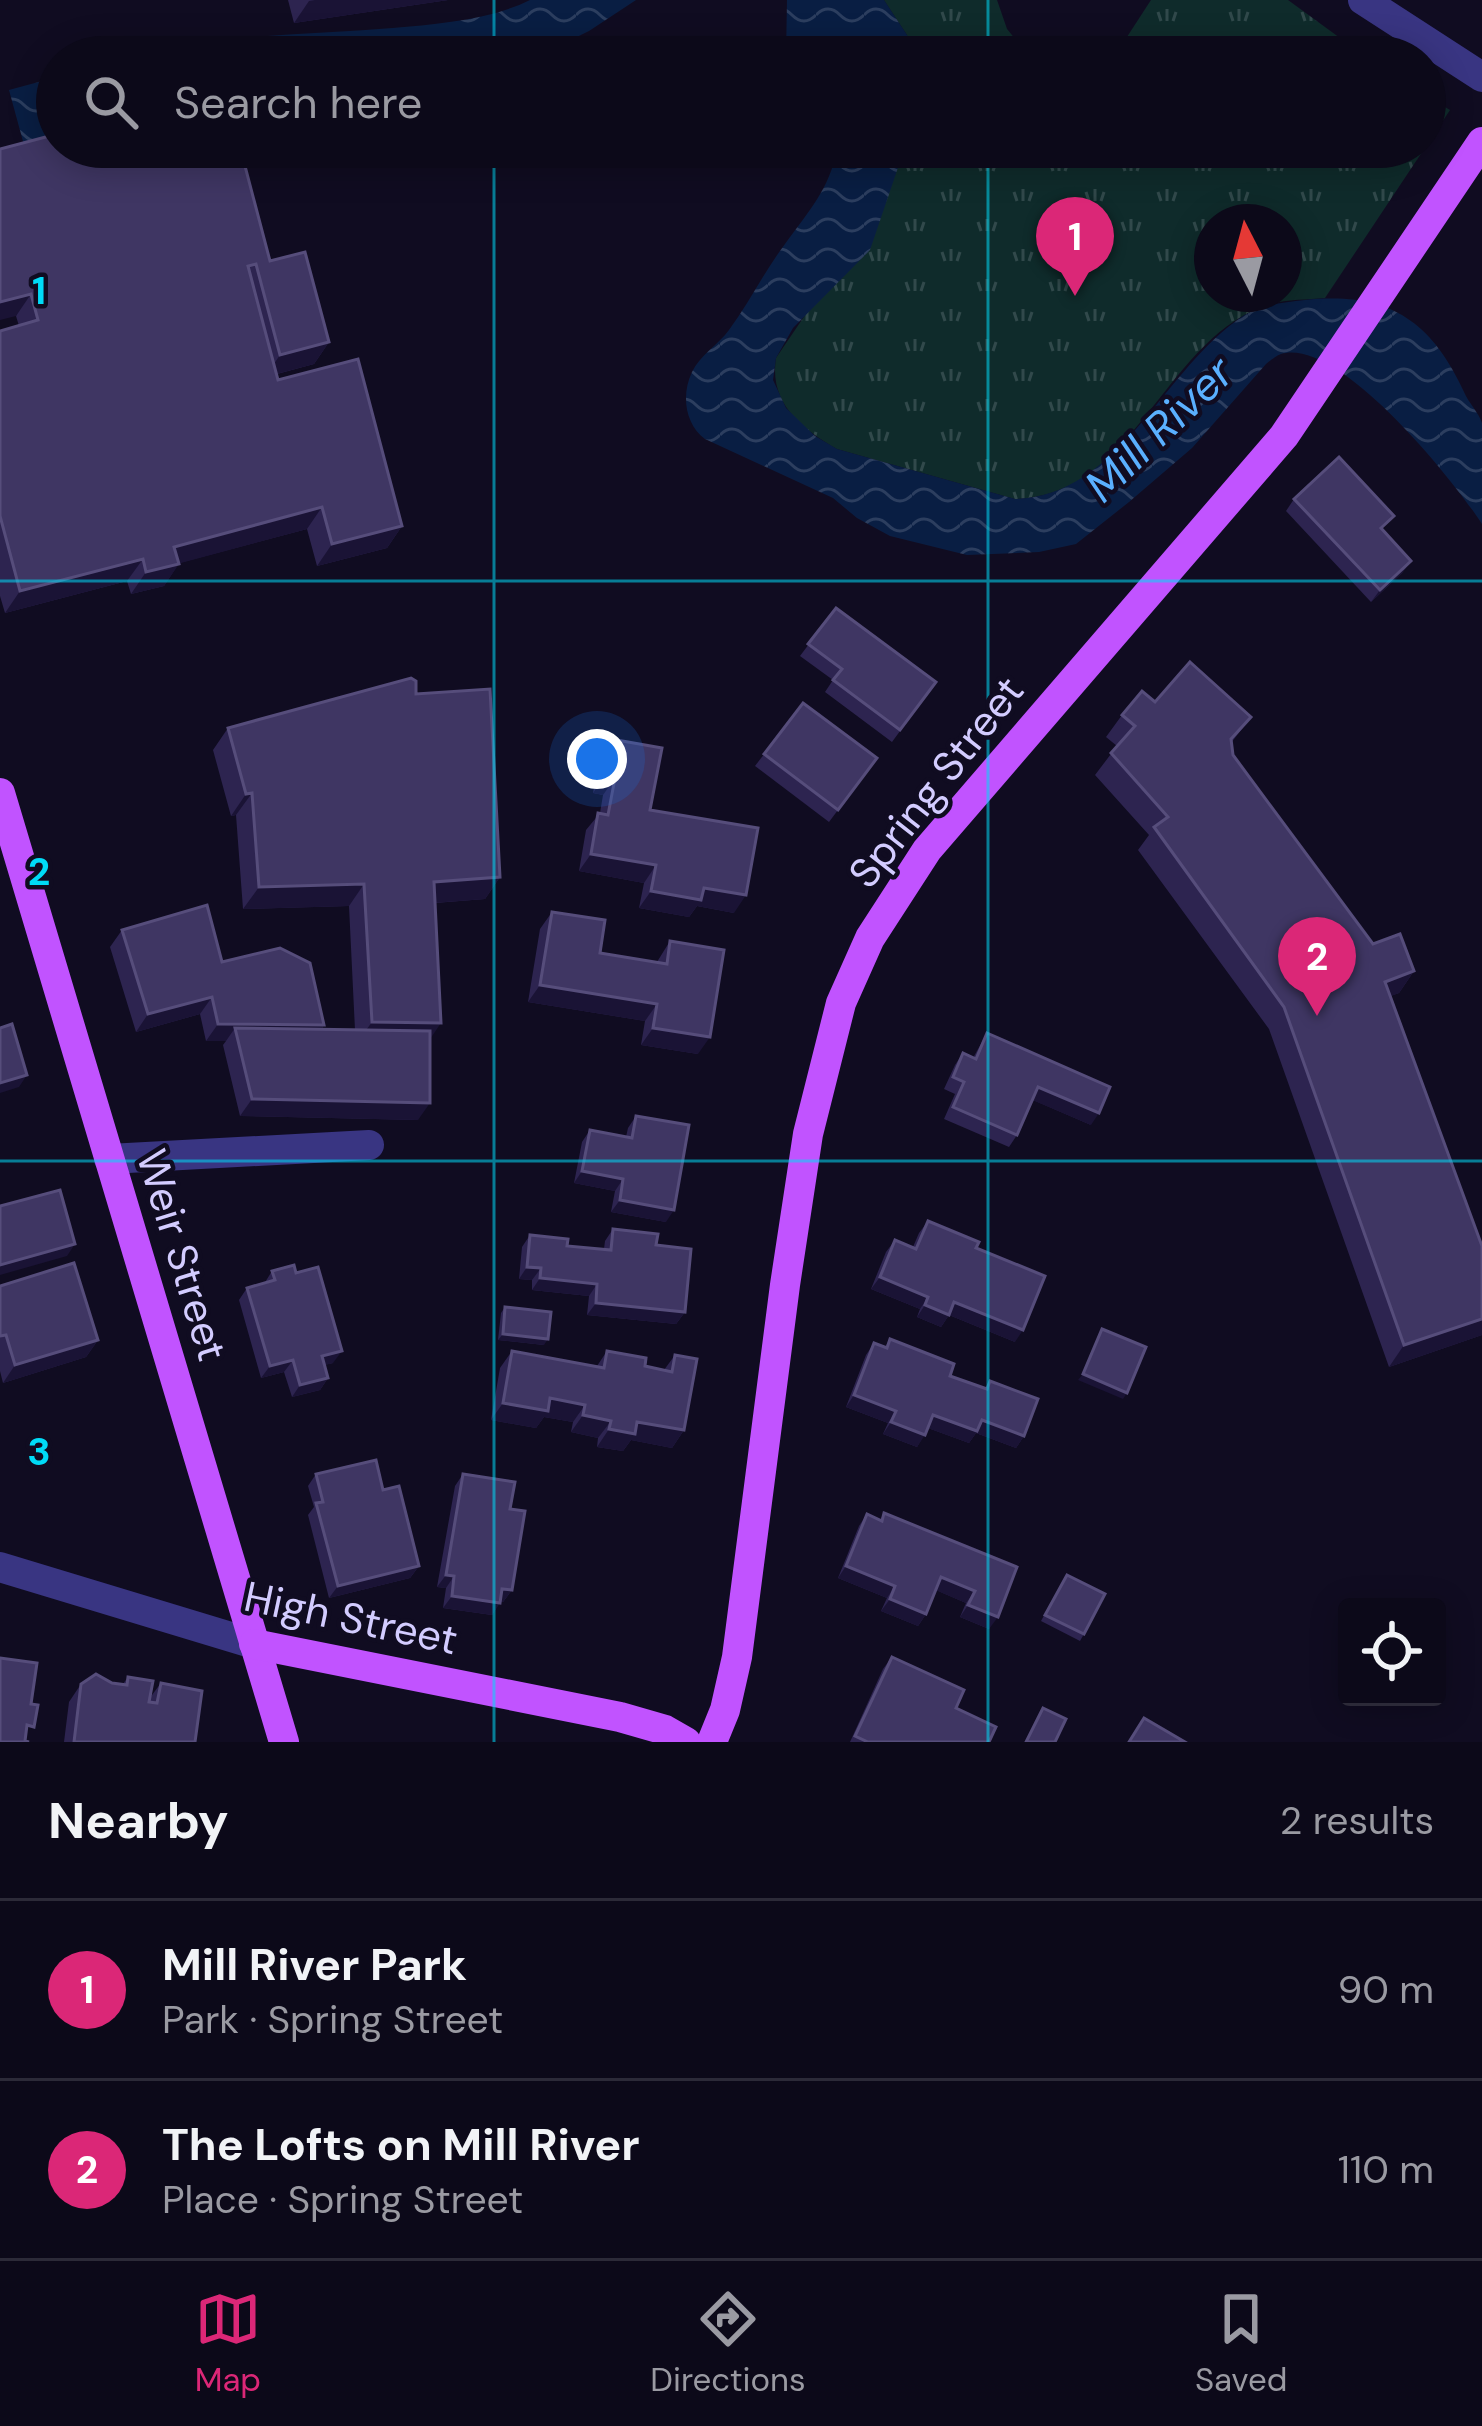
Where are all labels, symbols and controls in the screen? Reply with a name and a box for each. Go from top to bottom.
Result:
search box [36,36,1446,168]
icon: search [78,69,144,135]
text: Search here [174,73,422,132]
pin: 1 [1036,197,1114,296]
north arrow [1194,204,1302,312]
text: 1 [32,265,46,316]
water label: Mill River [1072,343,1247,515]
street label: Spring Street [836,665,1036,899]
your location [567,729,627,789]
text: 2 [28,846,50,897]
pin: 2 [1278,917,1356,1016]
street label: Weir Street [124,1143,240,1367]
text: 3 [27,1426,51,1477]
street label: High Street [239,1569,463,1667]
map controls [1338,1598,1446,1706]
button: locate [1338,1598,1446,1706]
text: Nearby [48,1787,229,1854]
text: 2 results [1280,1795,1434,1846]
text: Mill River Park [162,1935,467,1994]
text: 1 [80,1964,94,2015]
text: 90 m [1338,1964,1434,2015]
text: Park · Spring Street [162,1994,503,2045]
text: The Lofts on Mill River [162,2115,640,2174]
text: 2 [76,2144,98,2195]
text: 110 m [1338,2144,1434,2195]
text: Place · Spring Street [162,2174,523,2225]
tab: Map [195,2286,261,2401]
tab: Directions [650,2286,806,2401]
tab: Saved [1195,2286,1287,2401]

